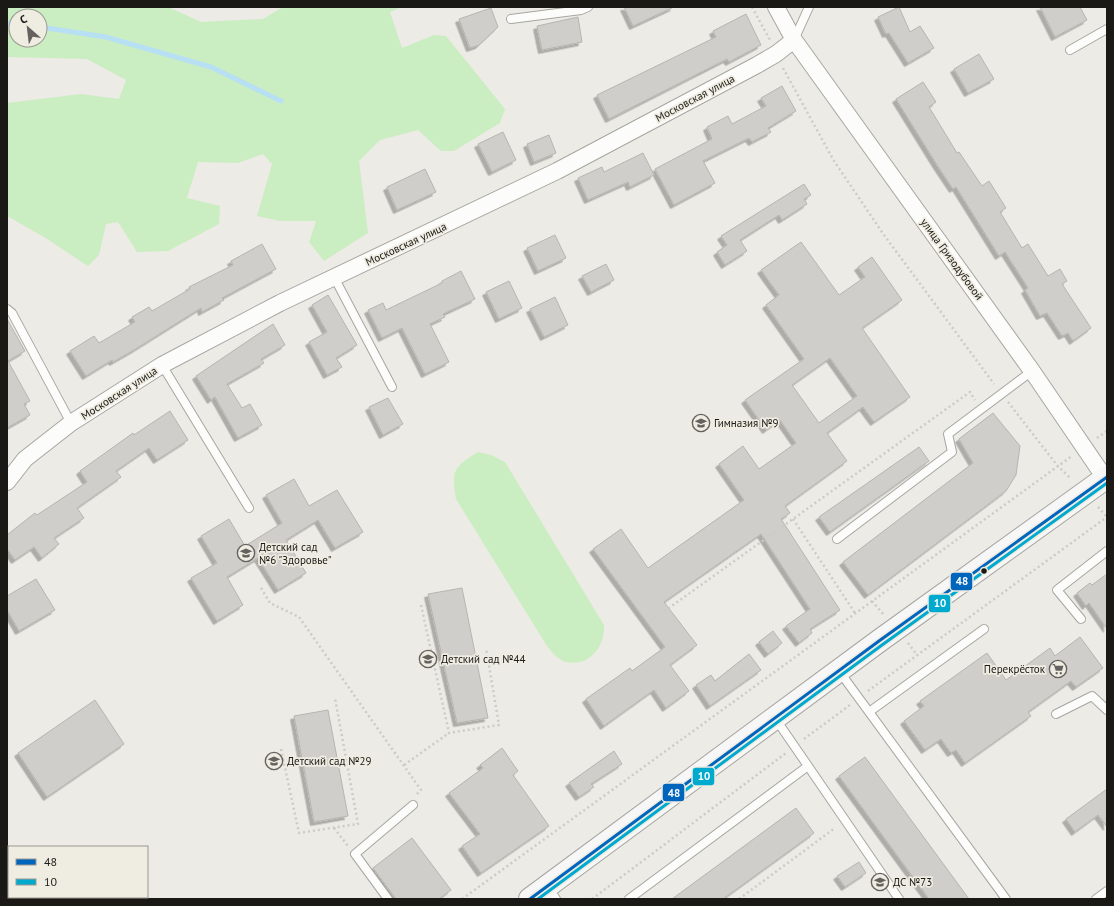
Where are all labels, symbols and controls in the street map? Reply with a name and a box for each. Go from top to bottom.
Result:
north arrow [8,8,48,48]
text: С [17,12,29,27]
street label: Московская улица [653,71,737,125]
street label: улица Гризодубовой [918,215,986,303]
street label: Московская улица [363,219,449,269]
street label: Московская улица [78,363,160,423]
school or university icon: Гимназия №9 [691,413,711,433]
place label: Гимназия №9 [714,416,778,430]
place label: Детский сад №6 "Здоровье" [259,540,332,567]
school or university icon: Детский сад №6 "Здоровье" [236,543,256,563]
unlabelled marker [979,566,989,576]
line badge: 48 [950,572,973,591]
text: 48 [956,574,968,588]
line badge: 10 [928,594,951,613]
text: 10 [934,596,946,610]
school or university icon: Детский сад №44 [418,649,438,669]
place label: Детский сад №44 [441,652,526,666]
supermarket icon: Перекрёсток [1048,659,1068,679]
place label: Перекрёсток [984,662,1046,676]
school or university icon: Детский сад №29 [264,751,284,771]
place label: Детский сад №29 [287,754,372,768]
line badge: 10 [692,767,715,786]
text: 10 [698,769,710,783]
line badge: 48 [662,783,685,802]
text: 48 [668,786,680,800]
legend [8,846,148,898]
text: 48 [44,854,57,869]
school or university icon: ДС №73 [870,872,890,892]
text: 10 [44,874,58,889]
place label: ДС №73 [893,875,932,889]

